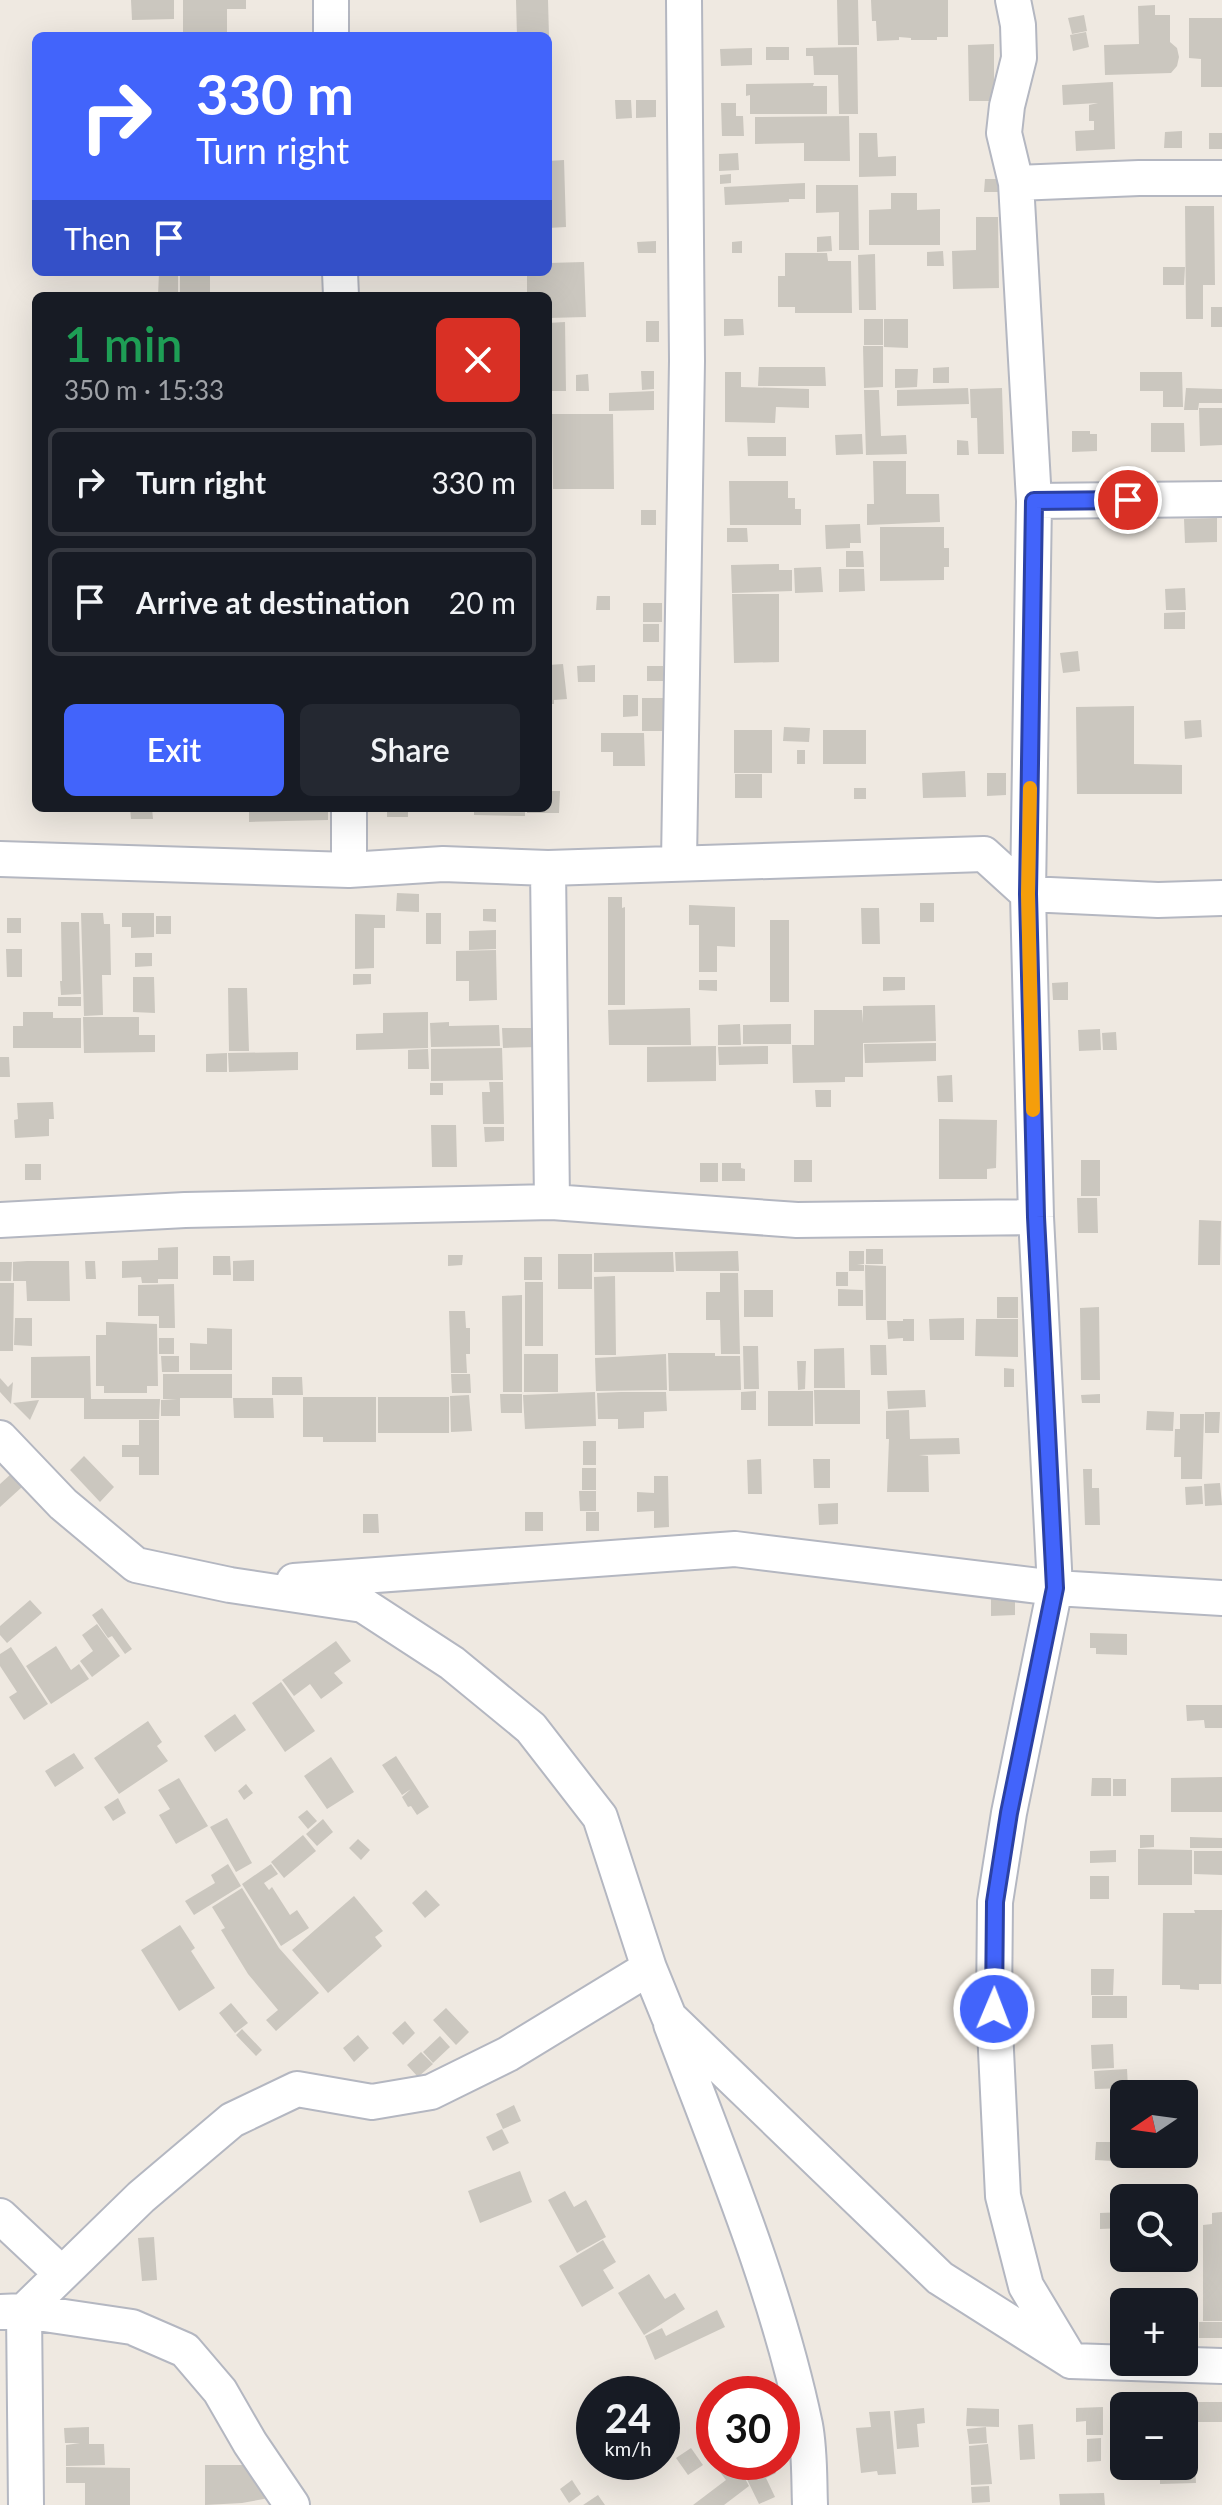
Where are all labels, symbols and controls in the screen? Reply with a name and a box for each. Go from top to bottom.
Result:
text: 330 m [196,60,354,127]
icon: right [64,64,168,168]
text: Turn right [196,128,349,172]
icon: arrive [147,216,191,260]
text: Then [64,220,131,256]
text: 1 min [64,315,182,372]
button: close [436,318,520,402]
text: 350 m · 15:33 [64,374,224,406]
icon: right [68,460,112,504]
text: Turn right [136,464,266,500]
text: 330 m [431,464,516,500]
pin [1094,466,1162,534]
icon: arrive [1106,478,1150,522]
icon: arrive [68,580,112,624]
text: Arrive at destination [136,584,410,620]
text: 20 m [449,584,516,620]
button: Exit [64,704,284,796]
button: Share [300,704,520,796]
position arrow [952,1967,1036,2051]
north arrow [1110,2080,1198,2168]
map controls [1110,2080,1198,2480]
button: search [1110,2184,1198,2272]
button: + [1110,2288,1198,2376]
speed limit sign: 30 [696,2376,800,2480]
button: − [1110,2392,1198,2480]
text: 24 [605,2394,651,2442]
text: km/h [605,2436,651,2460]

